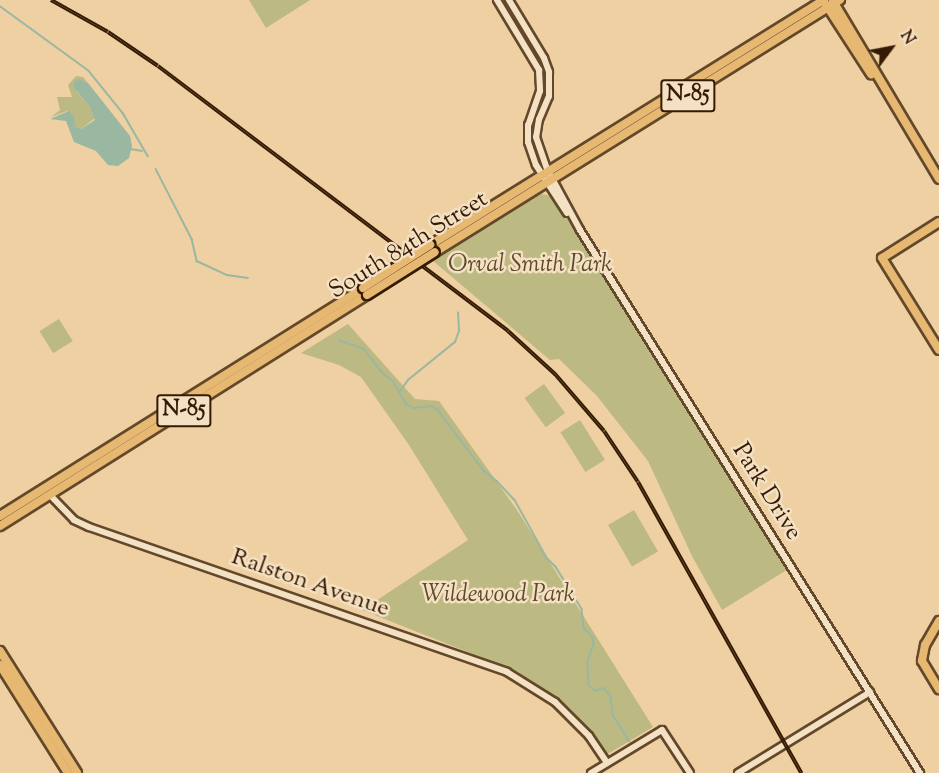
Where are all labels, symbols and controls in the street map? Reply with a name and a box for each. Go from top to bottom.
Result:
north arrow [861,18,921,78]
text: N [894,27,920,50]
road number: N-85 [660,77,716,115]
street label: South 84th Street [324,186,494,306]
park label: Orval Smith Park [448,252,612,280]
road number: N-85 [156,392,213,430]
street label: Park Drive [725,438,807,546]
street label: Ralston Avenue [227,543,393,625]
park label: Wildewood Park [421,582,575,610]

